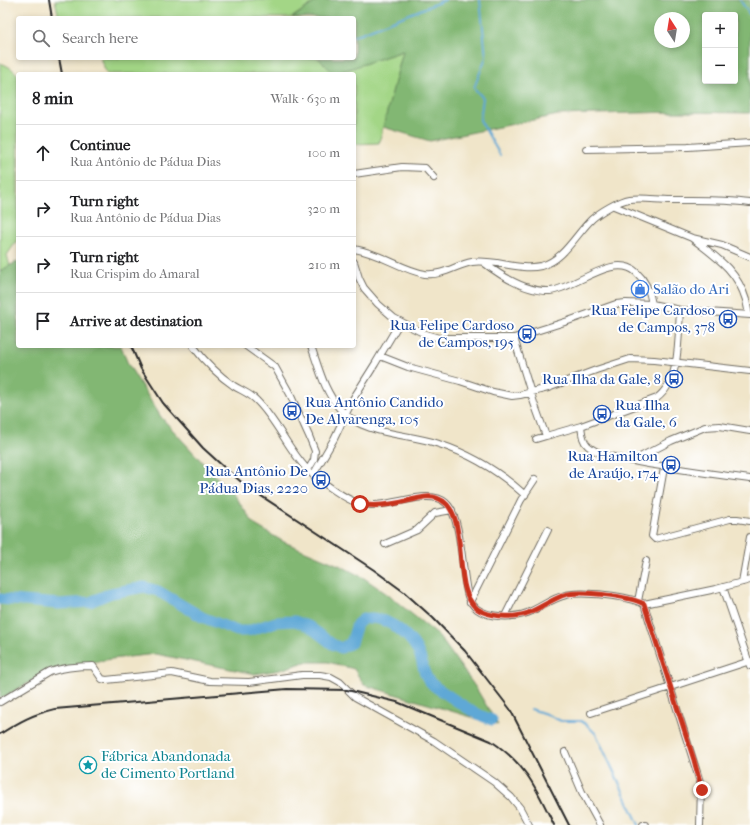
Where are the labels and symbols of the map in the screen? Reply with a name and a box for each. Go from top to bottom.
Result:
north arrow [654,12,690,48]
shop icon: Salão do Ari [630,279,650,299]
place label: Salão do Ari [653,280,730,298]
place label: Rua Felipe Cardoso de Campos, 378 [591,301,715,336]
bus stop icon: Rua Felipe Cardoso de Campos, 378 [718,309,738,329]
place label: Rua Felipe Cardoso de Campos, 195 [390,316,514,351]
bus stop icon: Rua Felipe Cardoso de Campos, 195 [517,324,537,344]
bus stop icon: Rua Ilha da Gale, 8 [664,369,684,389]
place label: Rua Ilha da Gale, 8 [542,370,661,388]
place label: Rua Antônio Candido De Alvarenga, 105 [305,393,444,428]
place label: Rua Ilha da Gale, 6 [615,396,678,431]
bus stop icon: Rua Antônio Candido De Alvarenga, 105 [282,401,302,421]
bus stop icon: Rua Ilha da Gale, 6 [592,404,612,424]
place label: Rua Hamilton de Araújo, 174 [567,447,659,482]
bus stop icon: Rua Hamilton de Araújo, 174 [661,455,681,475]
place label: Rua Antônio De Pádua Dias, 2220 [199,462,309,497]
bus stop icon: Rua Antônio De Pádua Dias, 2220 [311,470,331,490]
route start [351,495,369,513]
place label: Fábrica Abandonada de Cimento Portland [101,747,236,782]
place icon: Fábrica Abandonada de Cimento Portland [78,755,98,775]
route end [693,781,711,799]

